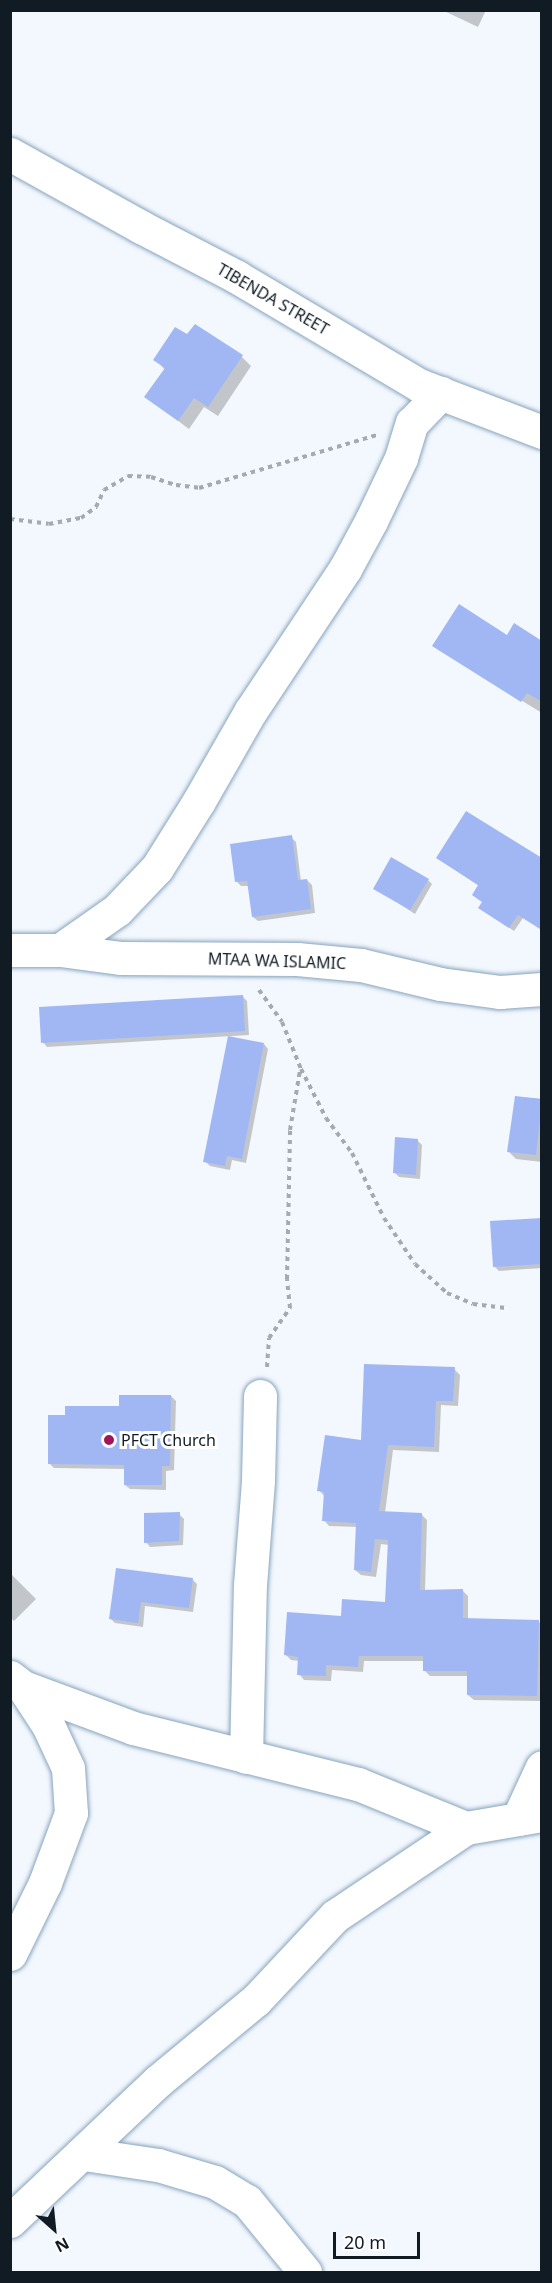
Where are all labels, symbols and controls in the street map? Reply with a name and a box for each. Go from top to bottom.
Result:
street label: TIBENDA STREET [214,259,332,339]
street label: MTAA WA ISLAMIC [208,949,346,973]
place label: PFCT Church [121,1430,216,1450]
marker: PFCT Church [102,1433,116,1447]
north arrow [24,2199,84,2259]
scale bar [336,2220,423,2258]
text: 20 m [344,2230,386,2254]
text: N [51,2232,73,2258]

